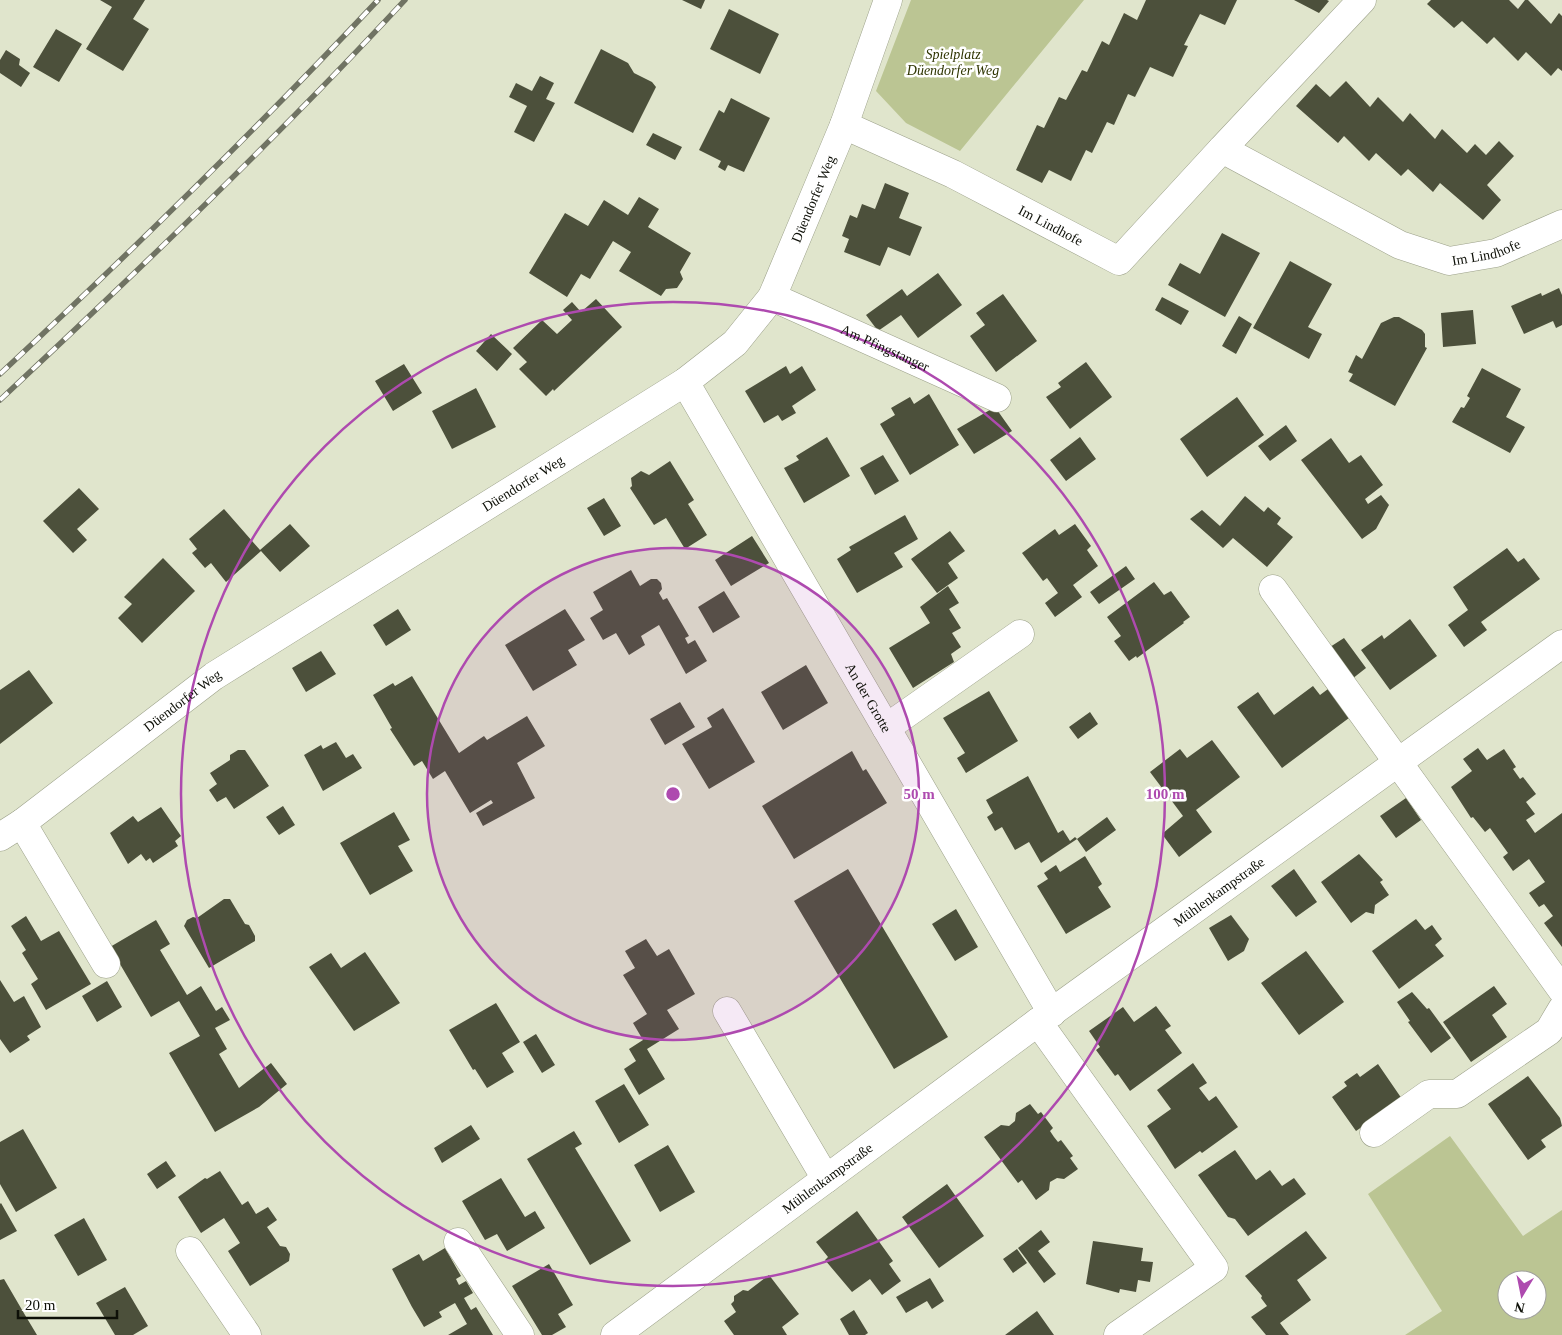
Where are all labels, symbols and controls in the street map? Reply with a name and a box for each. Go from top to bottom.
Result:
park label: Spielplatz Düendorfer Weg [906,47,999,78]
street label: Düendorfer Weg [788,153,838,245]
street label: Im Lindhofe [1016,202,1086,248]
street label: Im Lindhofe [1451,236,1523,268]
street label: Am Pfingstanger [839,321,932,374]
street label: Düendorfer Weg [479,452,566,514]
street label: An der Grotte [842,660,895,735]
street label: Düendorfer Weg [141,666,224,735]
centre of rings [664,785,682,803]
text: 50 m [903,786,935,802]
text: 100 m [1146,786,1185,802]
street label: Mühlenkampstraße [1170,854,1267,929]
street label: Mühlenkampstraße [779,1140,875,1216]
north arrow [1497,1270,1547,1320]
scale bar [18,1288,116,1320]
text: 20 m [25,1297,56,1313]
text: N [1514,1299,1526,1316]

